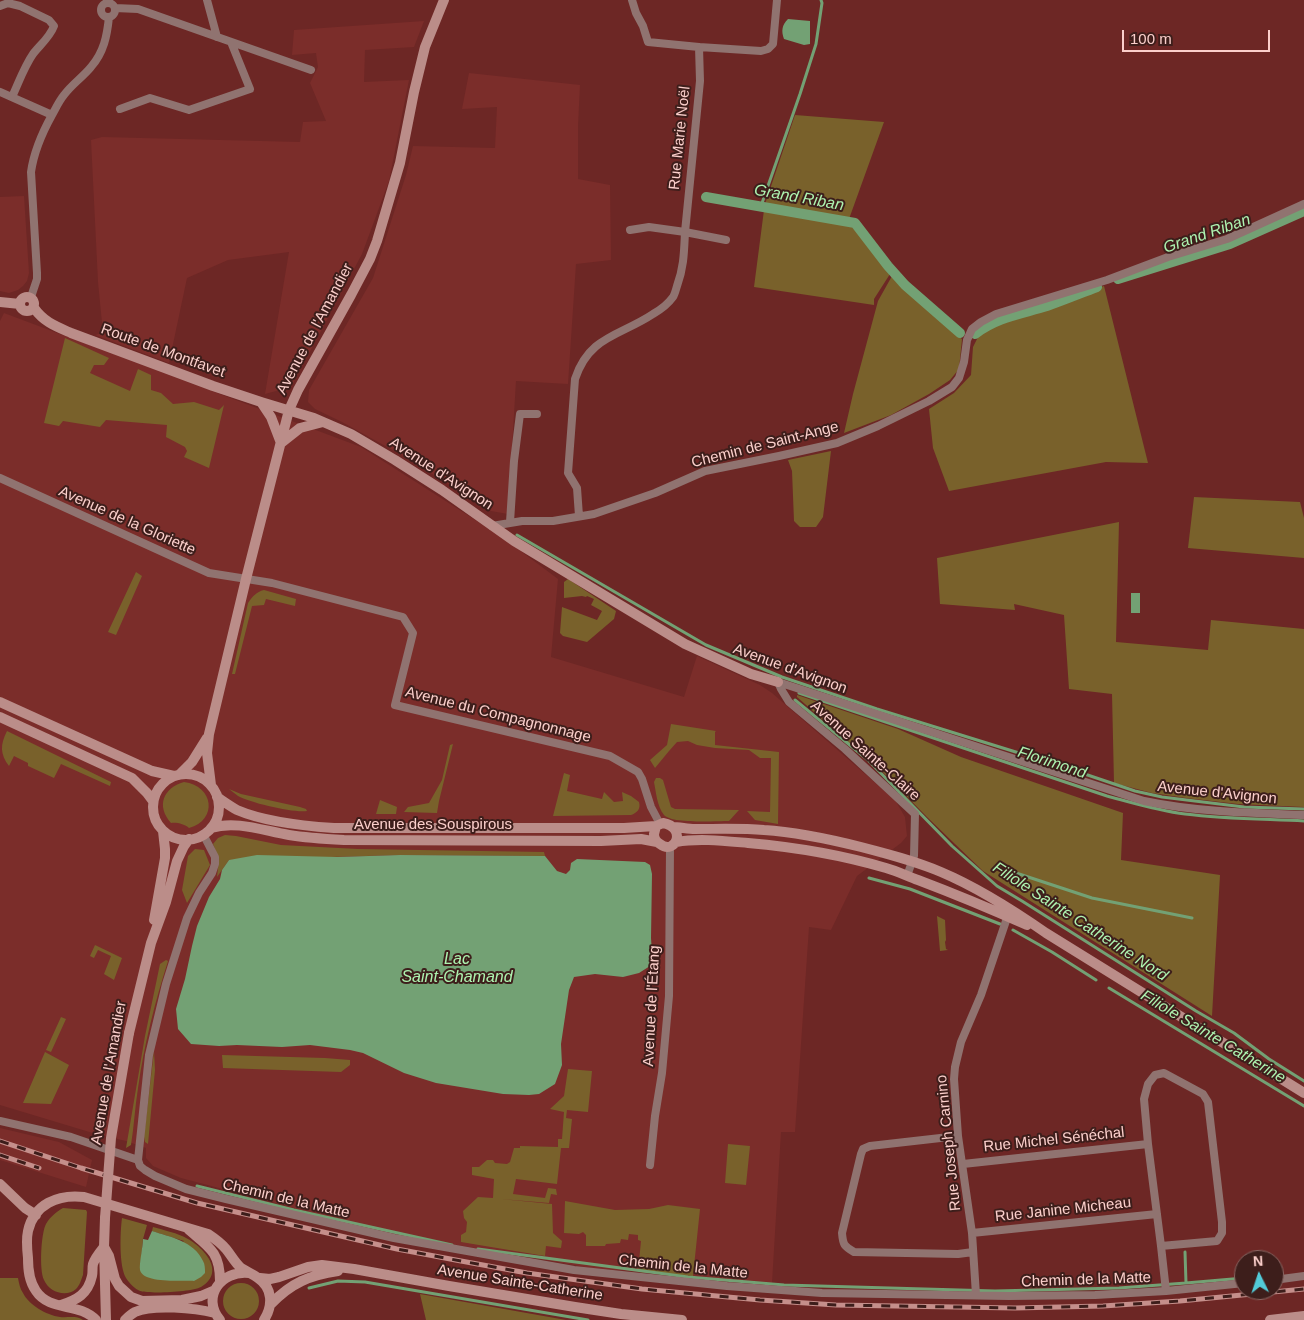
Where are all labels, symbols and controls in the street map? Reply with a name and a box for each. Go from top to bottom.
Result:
scale bar [1124,20,1272,52]
text: 100 m [1130,30,1172,47]
street label: Rue Marie Noël [666,85,694,191]
water label: Grand Riban [753,181,845,215]
water label: Grand Riban [1161,210,1253,258]
street label: Avenue de l'Amandier [273,260,357,398]
street label: Route de Montfavet [98,320,228,382]
street label: Chemin de Saint-Ange [690,418,840,472]
street label: Avenue d'Avignon [386,434,496,514]
street label: Avenue de la Gloriette [56,483,198,559]
street label: Avenue d'Avignon [731,640,849,698]
street label: Avenue du Compagnonnage [403,683,593,747]
street label: Avenue Sainte-Claire [806,697,924,805]
water label: Florimond [1015,743,1089,783]
street label: Avenue d'Avignon [1156,778,1278,808]
street label: Avenue des Souspirous [354,816,512,834]
water label: Filiole Sainte Catherine Nord [989,858,1171,986]
street label: Avenue de l'Étang [640,945,664,1067]
water label: Lac Saint-Chamand [401,950,513,988]
water label: Filiole Sainte Catherine [1137,986,1289,1088]
street label: Avenue de l'Amandier [87,1000,131,1146]
street label: Rue Joseph Carnino [933,1074,965,1212]
street label: Rue Michel Sénéchal [983,1124,1125,1156]
street label: Chemin de la Matte [221,1176,351,1222]
street label: Rue Janine Micheau [994,1194,1132,1226]
north arrow [1234,1250,1284,1300]
street label: Chemin de la Matte [617,1251,749,1283]
text: N [1252,1253,1264,1269]
street label: Avenue Sainte-Catherine [436,1261,604,1305]
street label: Chemin de la Matte [1021,1269,1151,1291]

